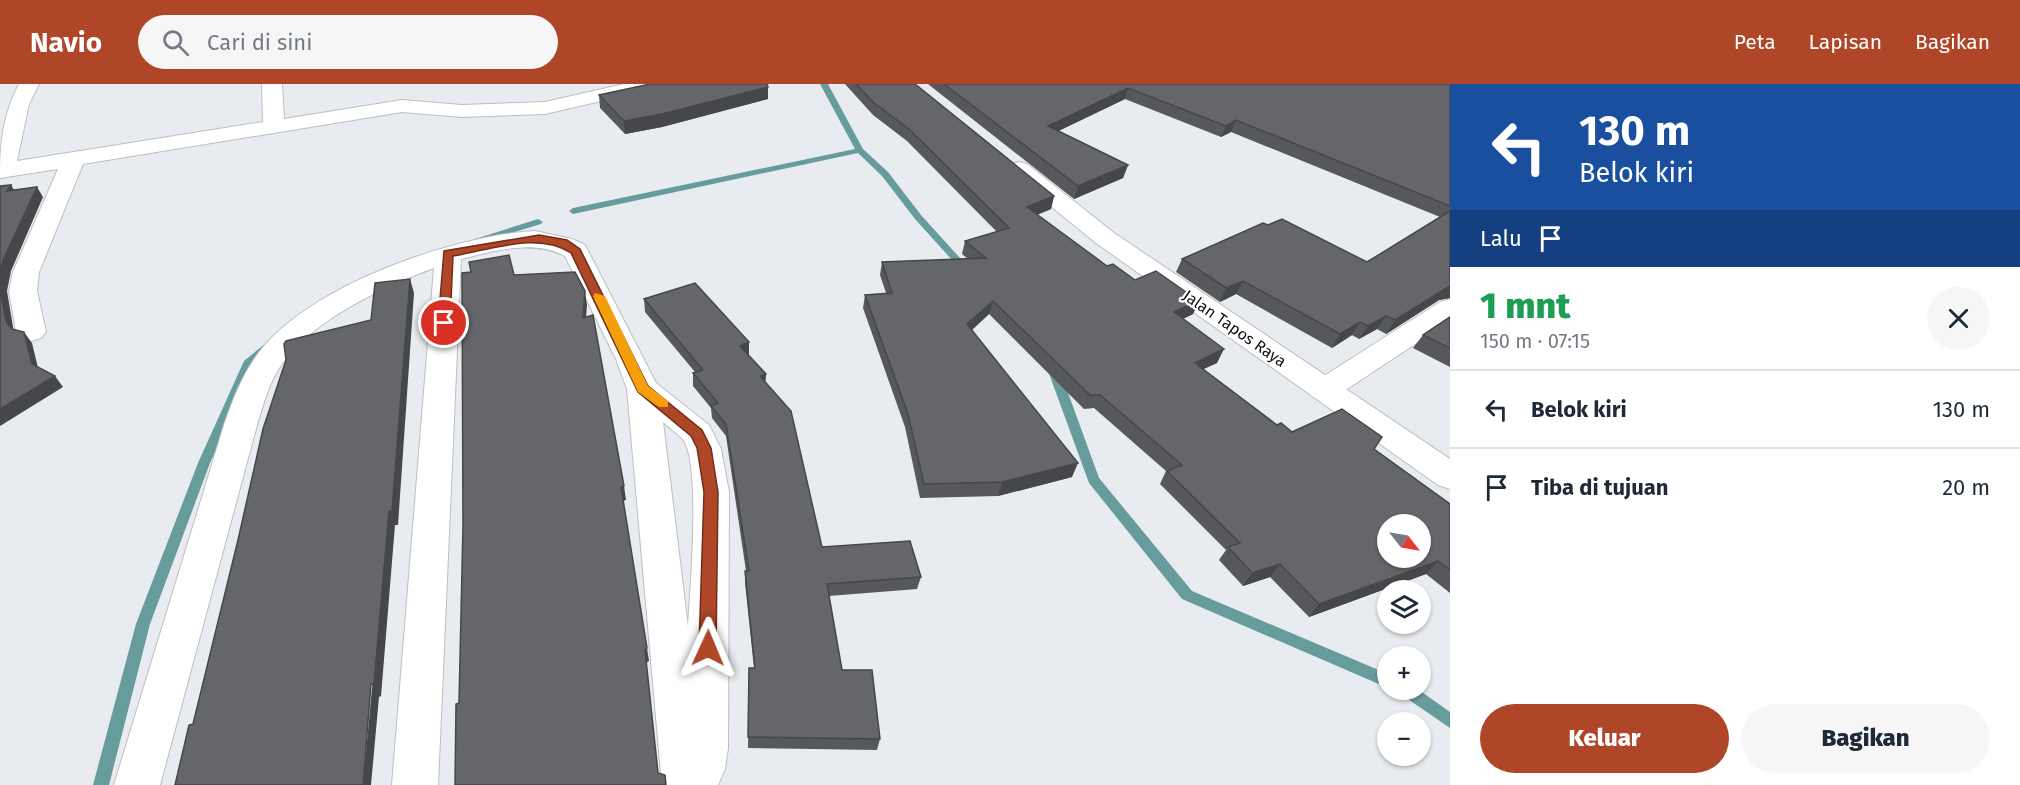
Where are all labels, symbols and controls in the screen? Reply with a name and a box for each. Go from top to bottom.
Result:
search box [138,15,558,69]
text: Navio [30,26,102,59]
icon: search [159,26,192,59]
text: Cari di sini [207,29,312,56]
text: Peta [1734,29,1776,55]
text: Lapisan [1809,29,1882,55]
text: Bagikan [1915,29,1990,55]
text: 130 m [1579,106,1690,156]
icon: left [1480,108,1558,186]
text: Belok kiri [1579,157,1694,189]
icon: arrive [1534,222,1567,255]
text: Lalu [1480,225,1522,252]
text: 1 mnt [1480,284,1570,328]
street label: Jalan Tapos Raya [1180,286,1290,371]
button: close [1927,287,1990,350]
pin [418,297,469,348]
icon: arrive [427,306,460,339]
text: 150 m · 07:15 [1480,329,1590,353]
icon: left [1480,393,1513,426]
text: Belok kiri [1531,396,1627,423]
text: 130 m [1933,396,1990,423]
icon: arrive [1480,471,1513,504]
text: Tiba di tujuan [1531,474,1668,501]
text: 20 m [1942,474,1990,501]
north arrow [1377,514,1431,568]
map controls [1377,514,1431,766]
button: layers [1377,580,1431,634]
position arrow [676,616,740,680]
button: + [1377,646,1431,700]
button: Keluar [1480,704,1729,773]
button: Bagikan [1741,704,1990,773]
button: − [1377,712,1431,766]

